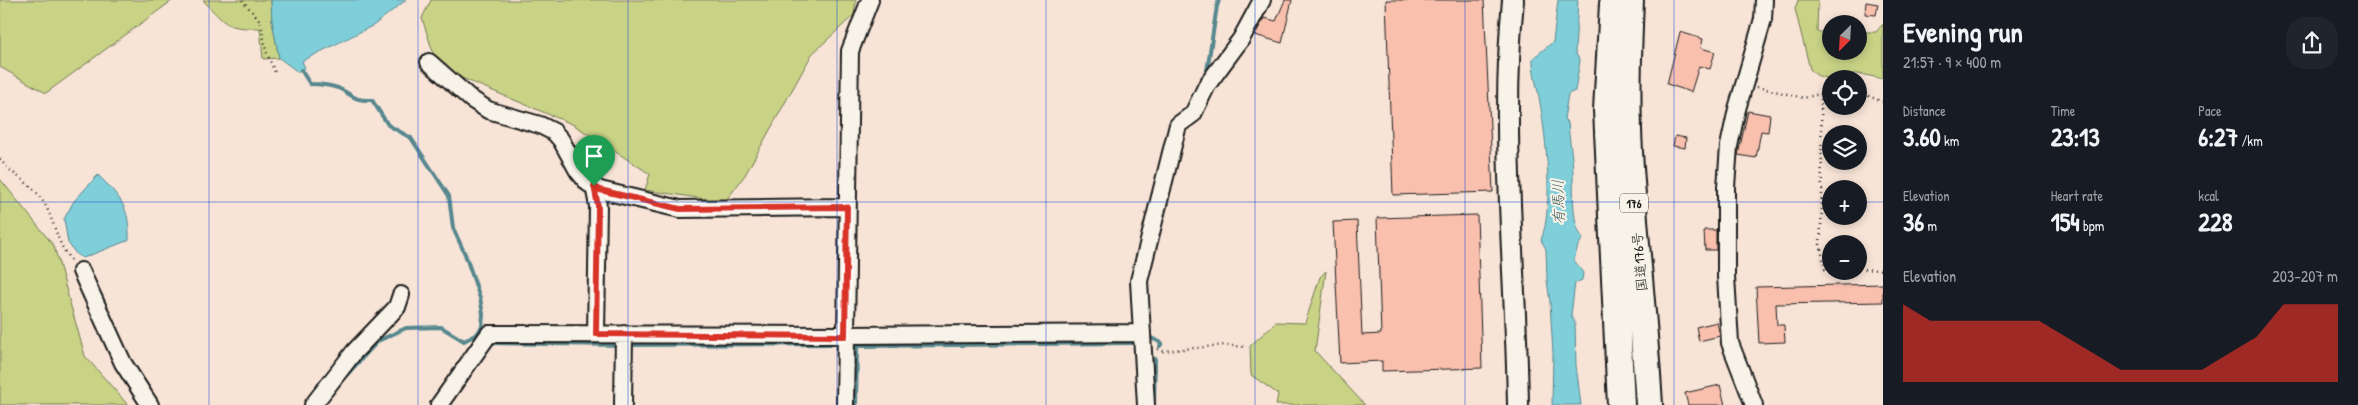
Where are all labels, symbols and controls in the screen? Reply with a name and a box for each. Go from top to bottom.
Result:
text: Evening run [1903,13,2023,51]
north arrow [1822,15,1868,60]
map controls [1822,15,1867,280]
button: share [2286,17,2338,69]
text: 21:57 · 9 × 400 m [1903,51,2001,73]
button: locate [1822,70,1867,115]
text: Distance [1903,101,1946,120]
text: Time [2051,101,2075,120]
text: Pace [2198,101,2222,120]
text: 3.60 [1903,120,1941,154]
text: 23:13 [2051,120,2100,154]
text: 6:27 [2198,120,2238,154]
button: layers [1822,125,1867,170]
text: km [1941,131,1959,150]
text: /km [2238,131,2263,150]
pin [573,135,615,186]
icon: arrive [580,142,608,170]
water label: 有馬川 [1547,179,1569,225]
button: + [1822,180,1867,225]
text: Elevation [1903,186,1950,205]
text: Heart rate [2051,186,2103,205]
text: kcal [2198,186,2219,205]
road number: 176 [1620,194,1648,212]
text: 36 [1903,205,1924,239]
text: 154 [2051,205,2080,239]
text: 228 [2198,205,2233,239]
text: m [1924,216,1937,235]
text: bpm [2080,216,2104,235]
street label: 国道176号 [1627,231,1651,293]
button: − [1822,235,1867,280]
text: Elevation [1903,265,1956,287]
text: 203–207 m [2272,265,2338,287]

